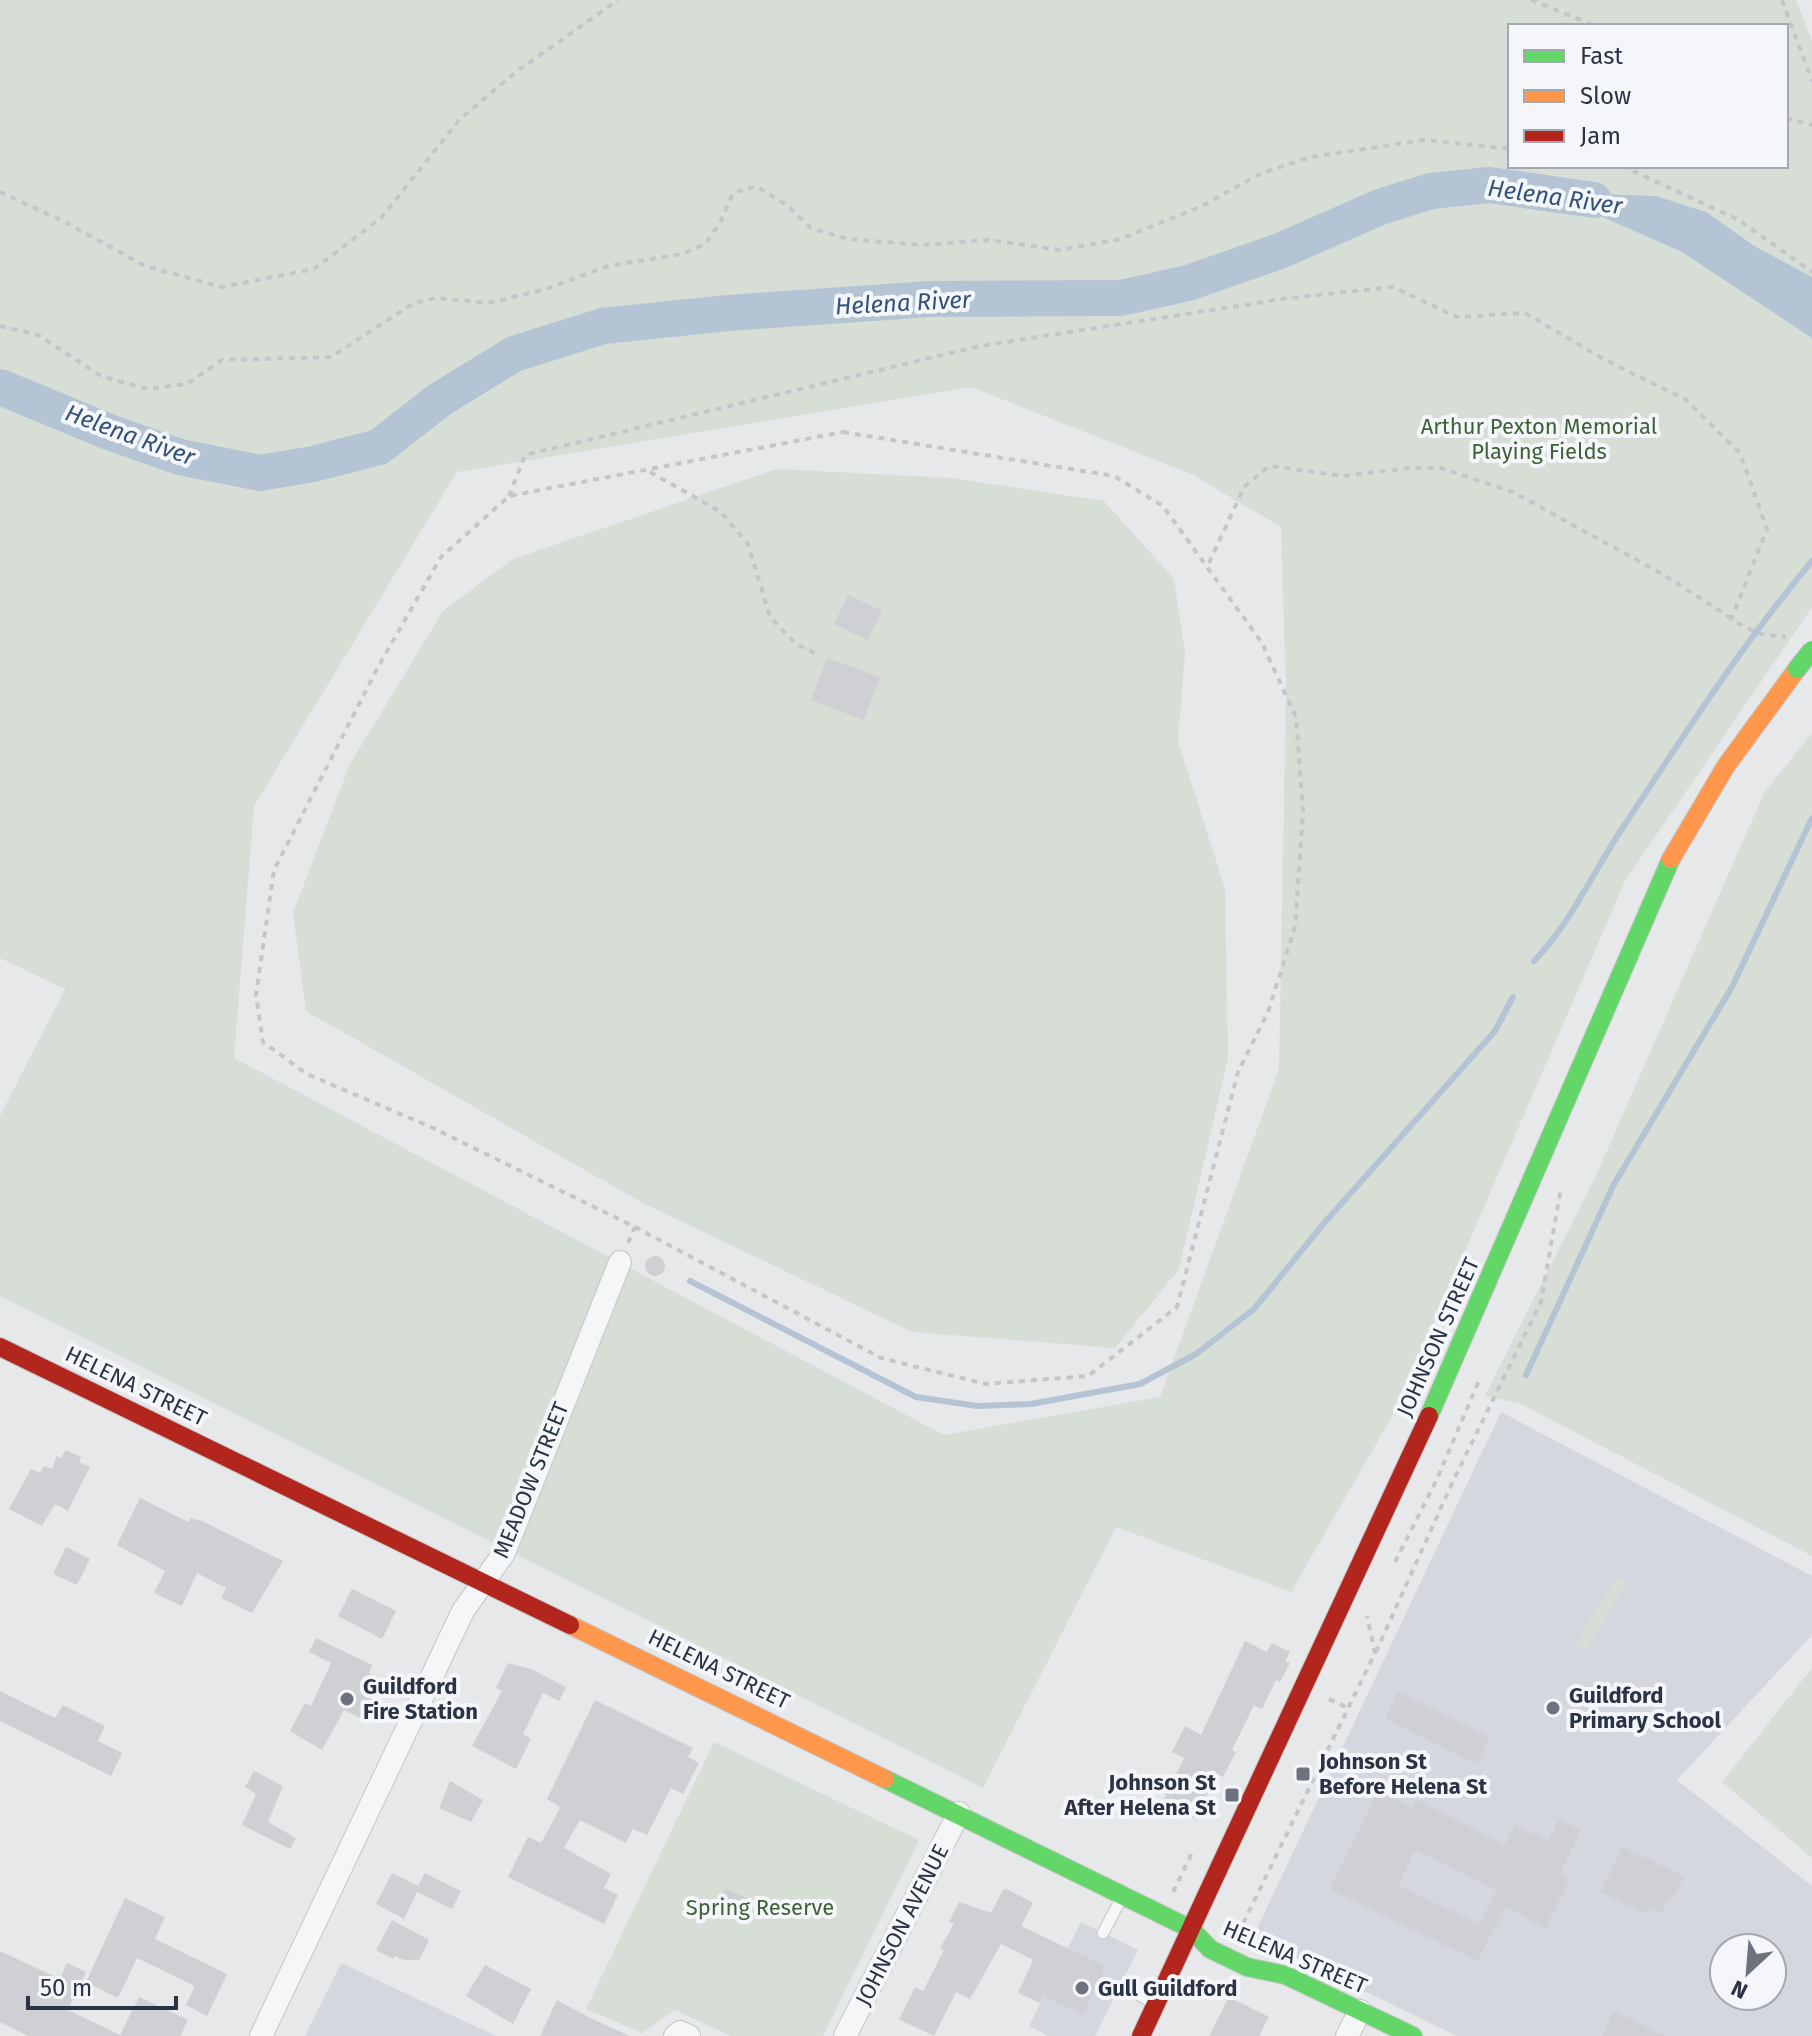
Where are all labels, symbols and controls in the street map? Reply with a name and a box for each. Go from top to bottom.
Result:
legend [1508,24,1788,168]
text: Fast [1580,42,1623,70]
text: Slow [1580,82,1631,110]
text: Jam [1580,122,1621,150]
water label: Helena River [1486,174,1625,220]
water label: Helena River [834,285,972,321]
water label: Helena River [61,399,199,472]
park label: Arthur Pexton Memorial Playing Fields [1421,413,1657,465]
street label: JOHNSON STREET [1391,1253,1485,1421]
street label: HELENA STREET [61,1340,212,1432]
street label: MEADOW STREET [487,1397,575,1562]
street label: HELENA STREET [644,1623,795,1715]
place label: Guildford Fire Station [363,1673,478,1725]
place label: Guildford Primary School [1569,1682,1721,1734]
marker: Guildford Fire Station [338,1690,356,1708]
marker: Guildford Primary School [1544,1699,1562,1717]
place label: Johnson St Before Helena St [1318,1748,1488,1800]
marker: Johnson St Before Helena St [1294,1765,1312,1783]
place label: Johnson St After Helena St [1064,1769,1217,1821]
marker: Johnson St After Helena St [1223,1786,1241,1804]
street label: JOHNSON AVENUE [850,1840,954,2010]
park label: Spring Reserve [686,1894,834,1921]
street label: HELENA STREET [1219,1914,1372,2000]
north arrow [1708,1932,1788,2012]
scale bar [28,1960,176,2010]
text: 50 m [40,1974,92,2002]
text: N [1727,1974,1752,2005]
place label: Gull Guildford [1098,1975,1237,2002]
marker: Gull Guildford [1073,1979,1091,1997]

